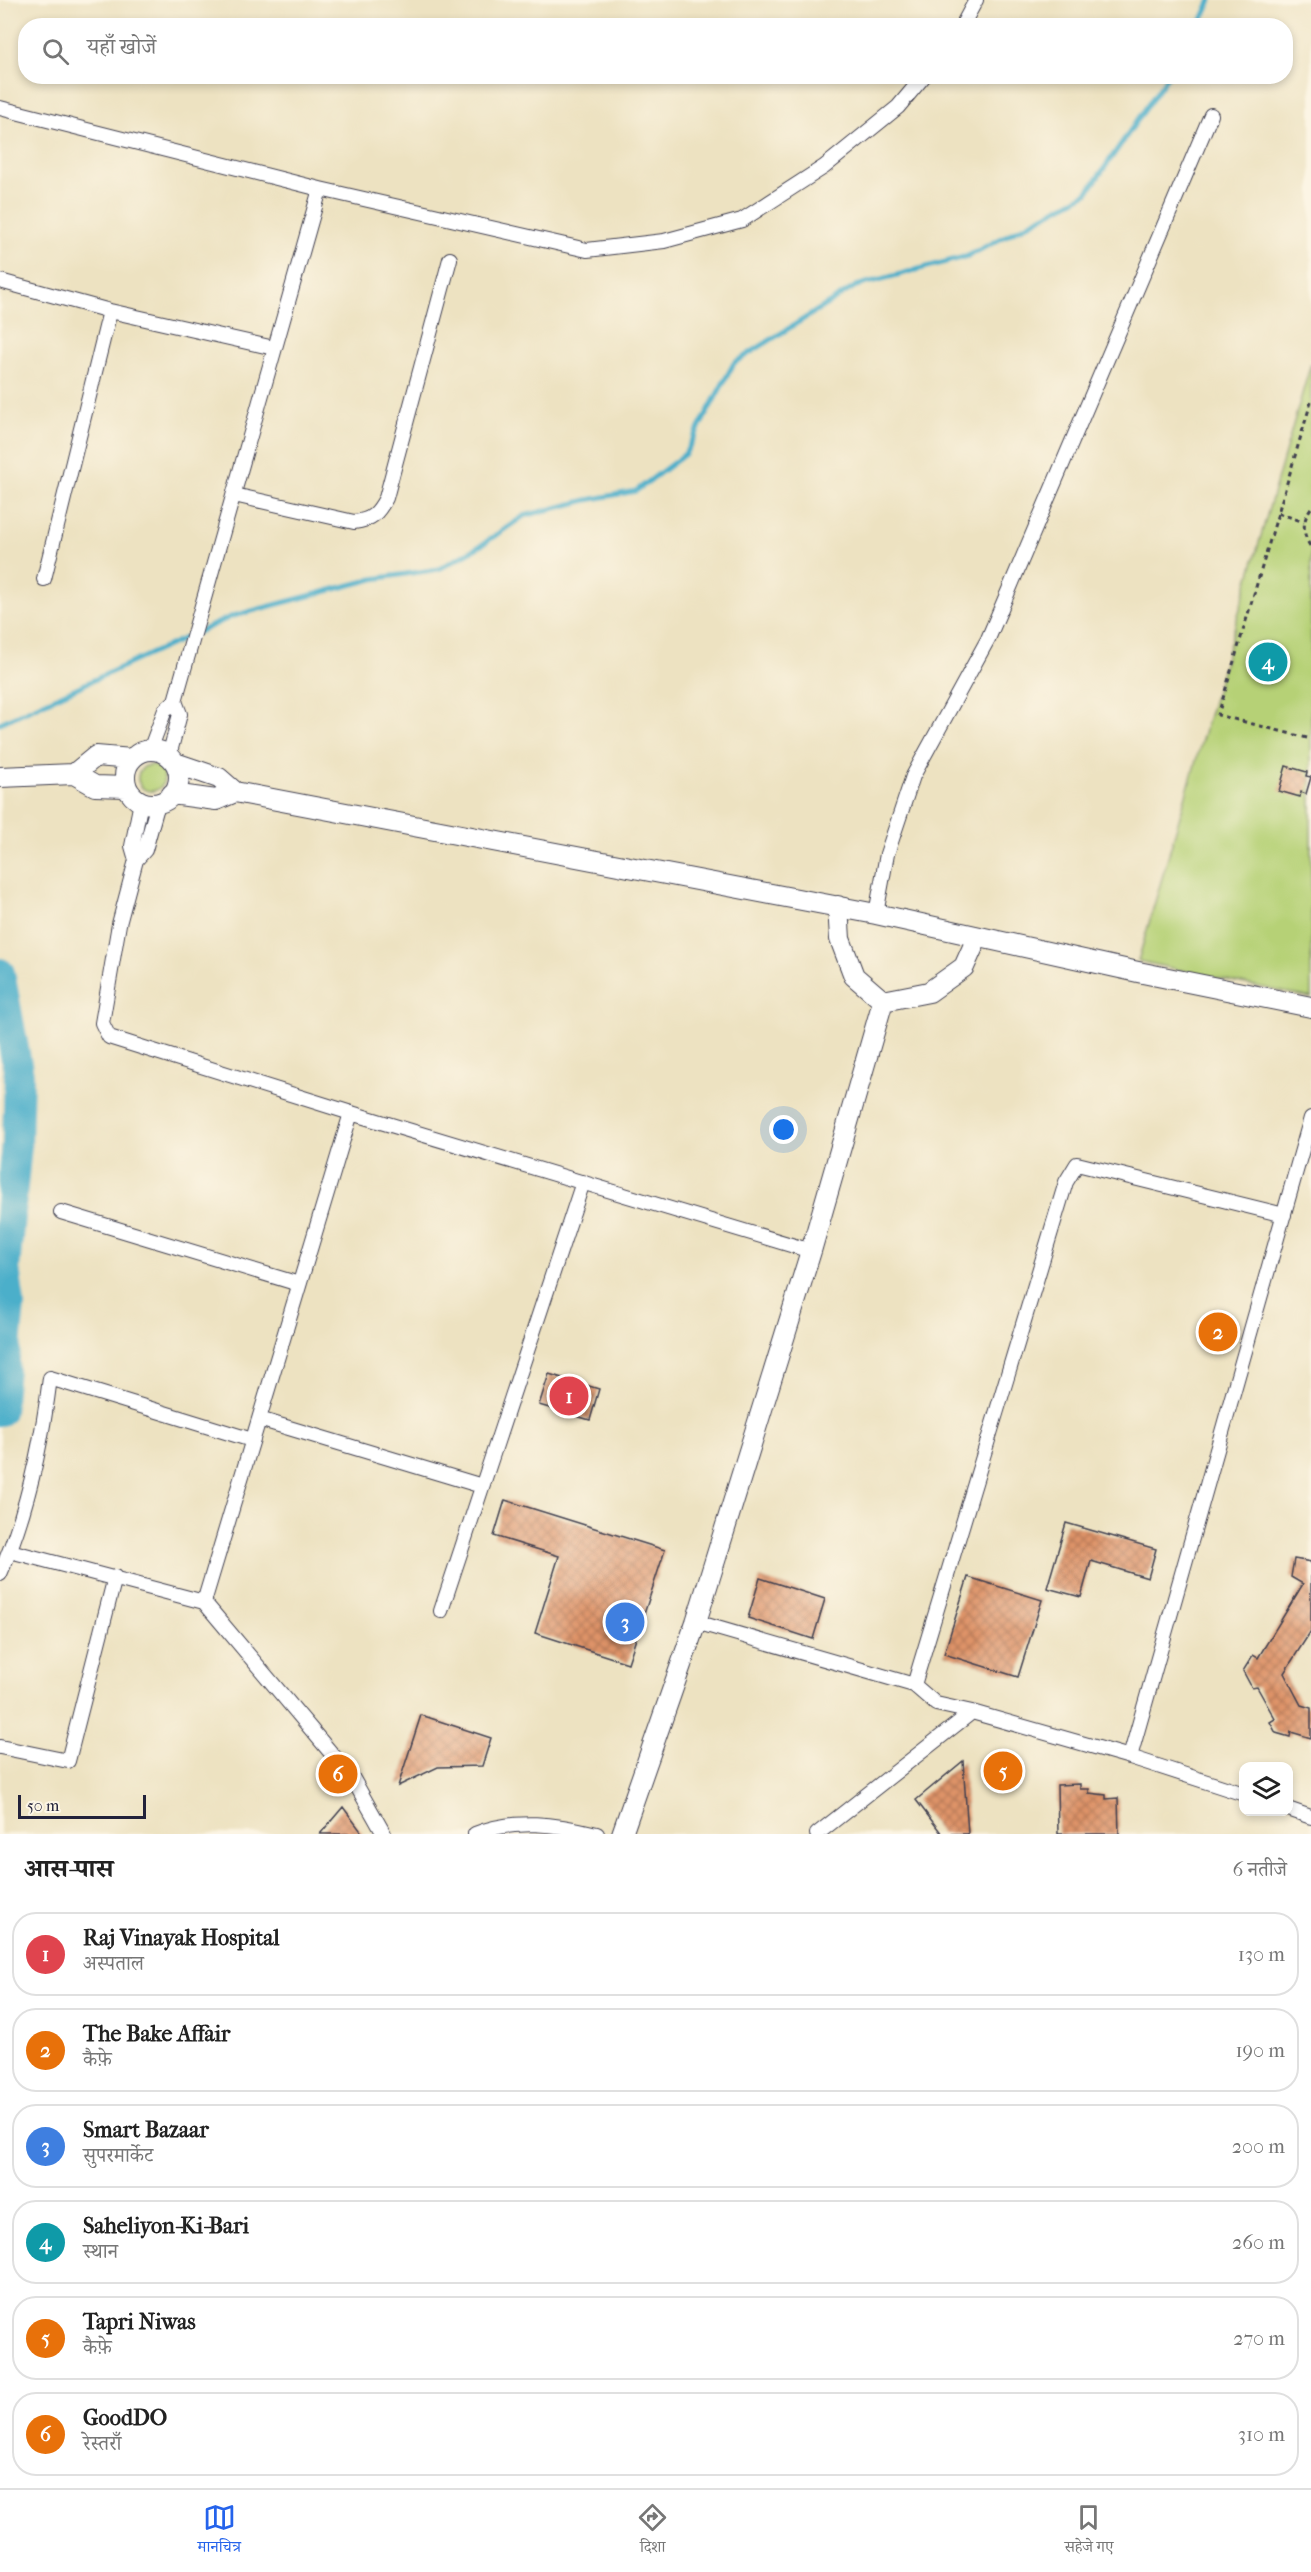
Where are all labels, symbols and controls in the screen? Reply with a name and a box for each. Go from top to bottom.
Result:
search box [18,18,1293,84]
text: यहाँ खोजें [87,34,156,60]
icon: search [39,35,72,68]
pin: 4 [1248,640,1288,684]
your location [769,1115,798,1144]
pin: 2 [1198,1310,1238,1354]
pin: 1 [550,1374,588,1418]
pin: 3 [606,1600,644,1644]
pin: 5 [984,1748,1022,1794]
pin: 6 [318,1752,358,1796]
map controls [1239,1762,1293,1816]
button: layers [1239,1762,1293,1816]
scale bar [18,1792,146,1820]
text: 50 m [27,1796,59,1815]
text: आस-पास [24,1853,113,1884]
text: 6 नतीजे [1233,1858,1287,1881]
text: Raj Vinayak Hospital [83,1925,280,1951]
text: 1 [42,1943,49,1966]
text: 130 m [1238,1943,1285,1966]
text: अस्पताल [83,1952,144,1975]
text: The Bake Affair [83,2021,230,2047]
text: 2 [40,2039,51,2062]
text: 190 m [1235,2039,1285,2062]
text: कैफ़े [83,2048,112,2071]
text: Smart Bazaar [83,2117,209,2143]
text: 3 [41,2135,50,2158]
text: 200 m [1232,2135,1285,2158]
text: सुपरमार्केट [83,2144,153,2167]
text: Saheliyon-Ki-Bari [83,2213,249,2239]
text: 4 [40,2231,51,2254]
text: 260 m [1232,2231,1285,2254]
text: स्थान [83,2240,118,2263]
text: Tapri Niwas [83,2309,196,2335]
text: 5 [41,2327,50,2350]
text: 270 m [1233,2327,1285,2350]
text: कैफ़े [83,2336,112,2359]
text: GoodDO [83,2405,167,2431]
text: 6 [40,2423,51,2446]
text: 310 m [1238,2423,1285,2446]
text: रेस्तराँ [83,2432,121,2455]
tab: मानचित्र [198,2501,241,2562]
tab: दिशा [636,2501,669,2562]
tab: सहेजे गए [1064,2501,1113,2562]

